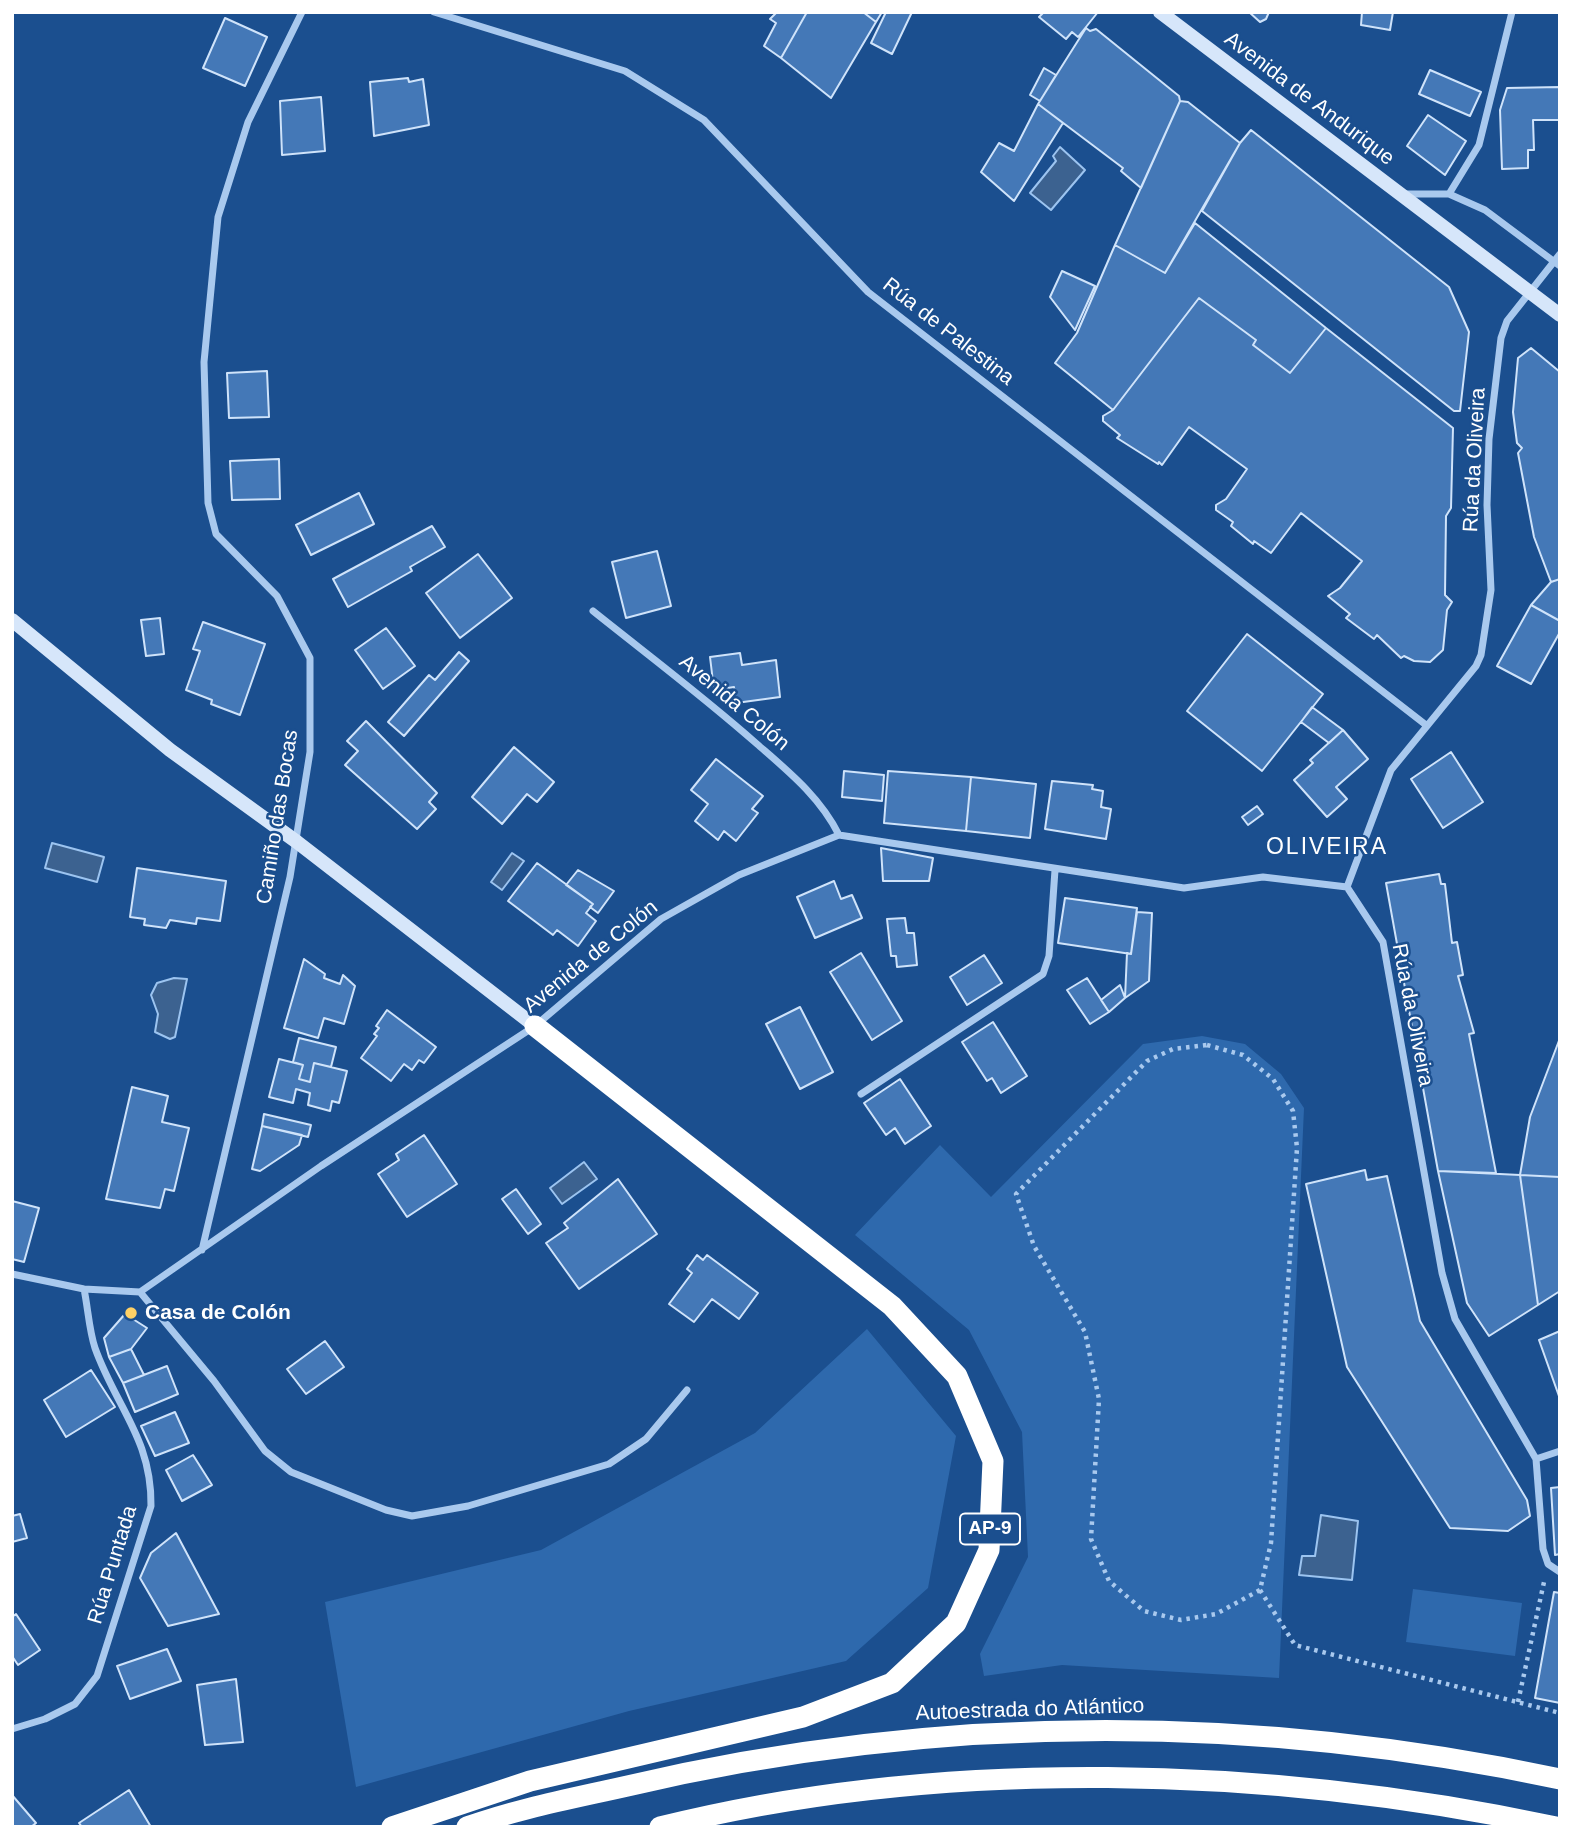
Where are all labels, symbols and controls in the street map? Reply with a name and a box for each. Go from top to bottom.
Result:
street label: Avenida de Andurique [1219,27,1399,171]
street label: Rúa de Palestina [877,273,1019,391]
street label: Rúa da Oliveira [1459,387,1491,533]
street label: Avenida Colón [674,650,794,756]
street label: Camiño das Bocas [252,728,304,906]
district label: OLIVEIRA [1267,834,1387,862]
street label: Avenida de Colón [519,895,663,1019]
street label: Rúa da Oliveira [1386,942,1438,1088]
place label: Casa de Colón [145,1300,291,1326]
marker: Casa de Colón [123,1305,139,1321]
street label: Rúa Puntada [83,1503,143,1627]
road number: AP-9 [960,1513,1020,1544]
street label: Autoestrada do Atlántico [915,1693,1145,1727]

